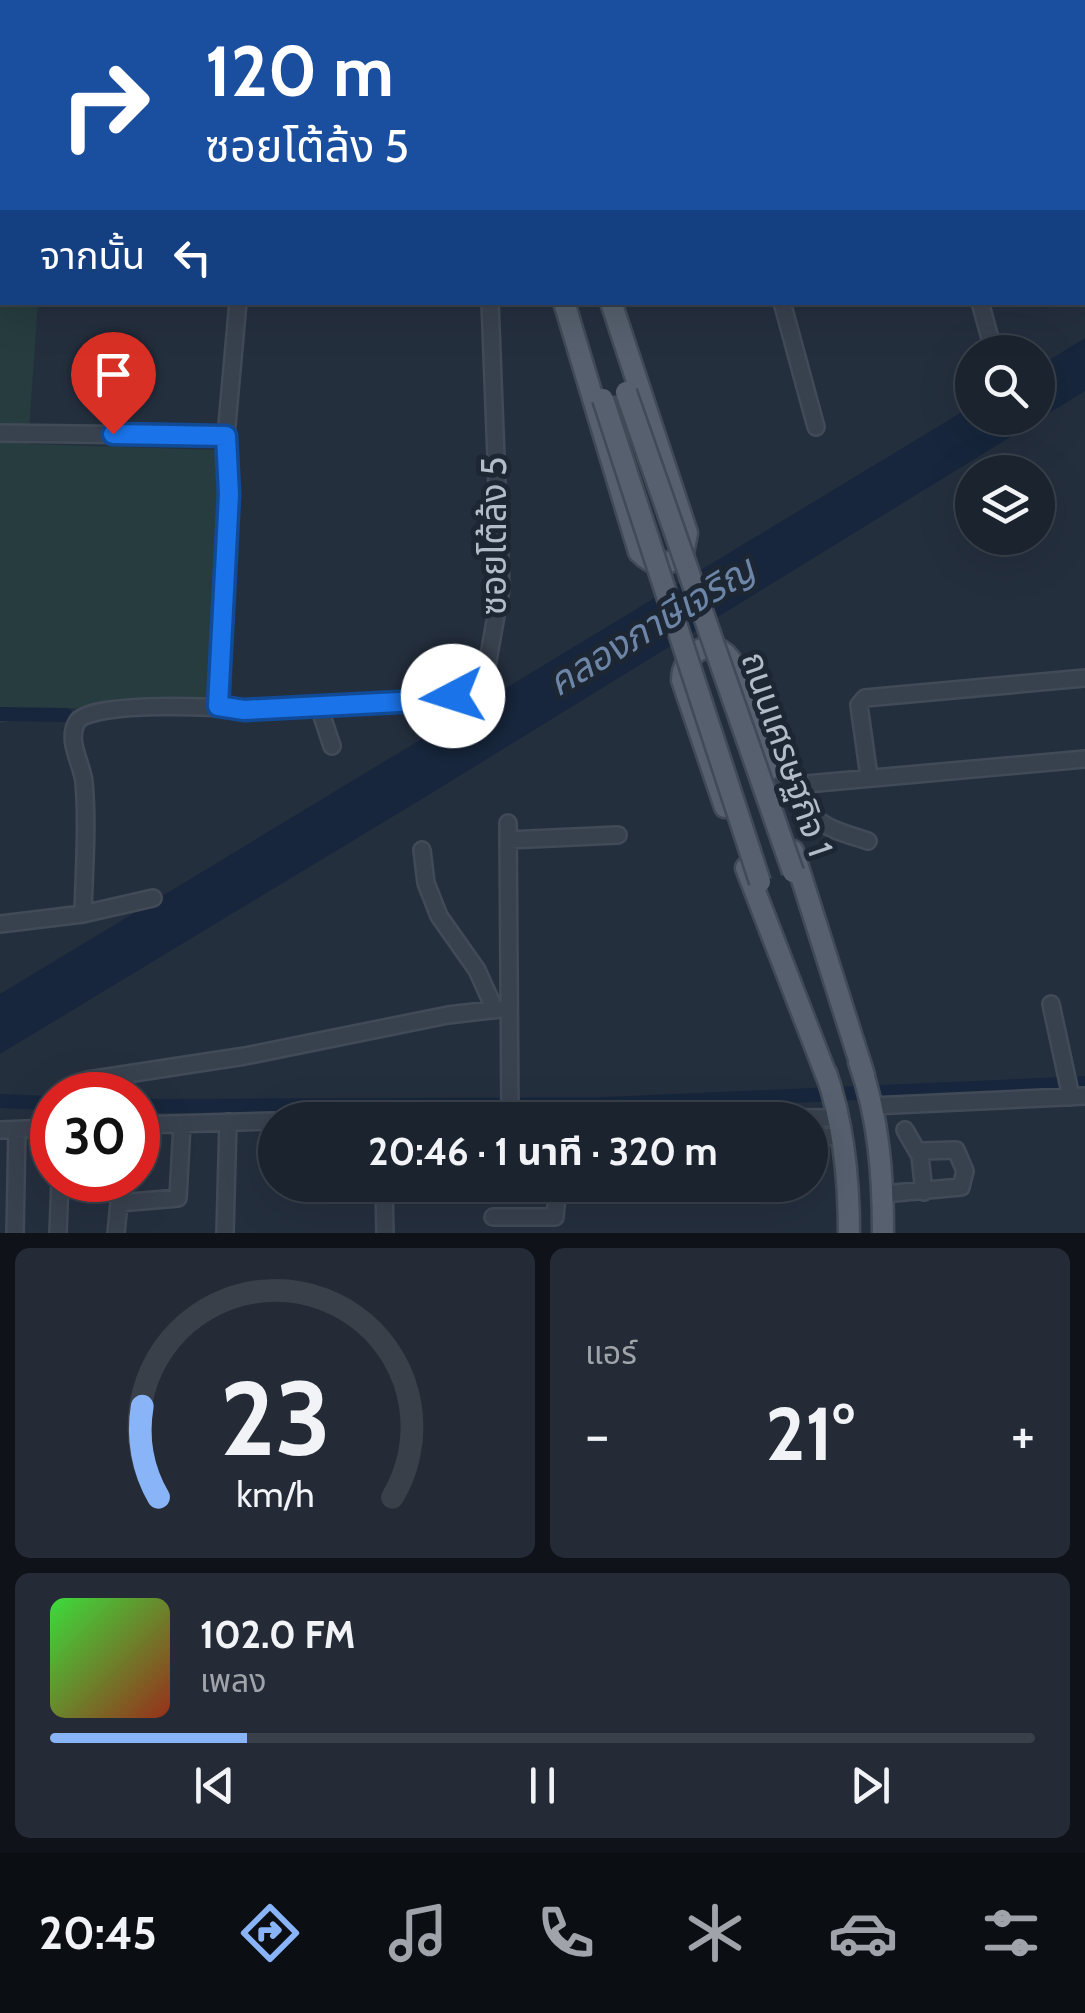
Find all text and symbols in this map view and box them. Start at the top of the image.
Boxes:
text: 120 m [205,28,394,114]
icon: right [40,40,170,170]
text: ซอยโต้ล้ง 5 [205,119,409,173]
icon: left [165,230,220,285]
text: จากนั้น [40,232,145,279]
pin [71,332,156,435]
map controls [955,335,1055,555]
button: search [955,335,1055,435]
icon: arrive [86,347,141,402]
button: layers [955,455,1055,555]
street label: ซอยโต้ล้ง 5 [472,457,515,615]
water label: คลองภาษีเจริญ [539,544,765,706]
position arrow [401,644,505,748]
street label: ถนนเศรษฐกิจ 1 [732,646,843,862]
speed limit sign: 30 [30,1072,160,1202]
text: 20:46 · 1 นาที · 320 m [368,1128,718,1175]
text: แอร์ [585,1333,637,1372]
text: 23 [219,1355,331,1481]
text: 21° [765,1388,855,1479]
text: − [585,1401,609,1468]
text: + [1011,1401,1035,1468]
text: km/h [236,1473,314,1516]
text: 102.0 FM [200,1611,355,1658]
text: เพลง [200,1661,267,1700]
icon: previous [187,1758,242,1813]
icon: pause [515,1758,570,1813]
icon: next [843,1758,898,1813]
icon: directions [235,1898,305,1968]
icon: music [383,1898,453,1968]
icon: phone [531,1898,601,1968]
icon: climate [680,1898,750,1968]
icon: car [828,1898,898,1968]
icon: filters [976,1898,1046,1968]
text: 20:45 [39,1906,157,1960]

